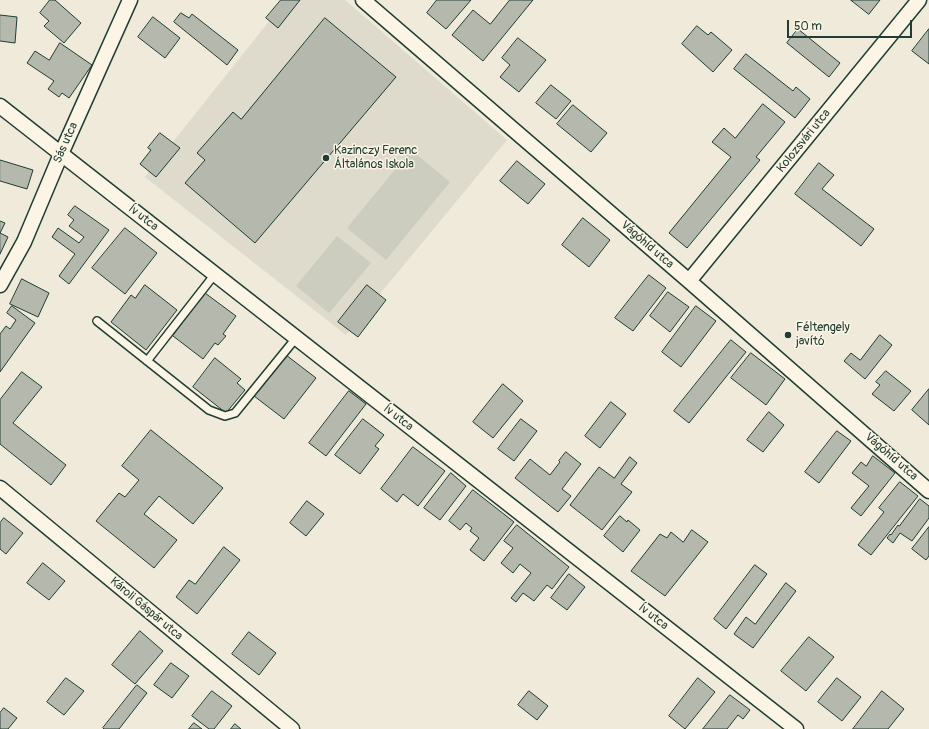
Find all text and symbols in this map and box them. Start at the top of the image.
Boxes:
scale bar [789,12,914,38]
text: 50 m [794,19,822,34]
street label: Kolozsvári utca [774,106,834,176]
street label: Sás utca [51,120,81,166]
place label: Kazinczy Ferenc Általános Iskola [334,144,417,172]
marker: Kazinczy Ferenc Általános Iskola [321,153,331,163]
street label: Ív utca [125,202,161,234]
street label: Vágóhíd utca [618,218,676,272]
place label: Féltengely javító [796,321,850,349]
marker: Féltengely javító [783,330,793,340]
street label: Ív utca [380,402,416,434]
street label: Vágóhíd utca [862,430,920,484]
street label: Károli Gáspár utca [107,574,185,644]
street label: Ív utca [635,601,671,633]

